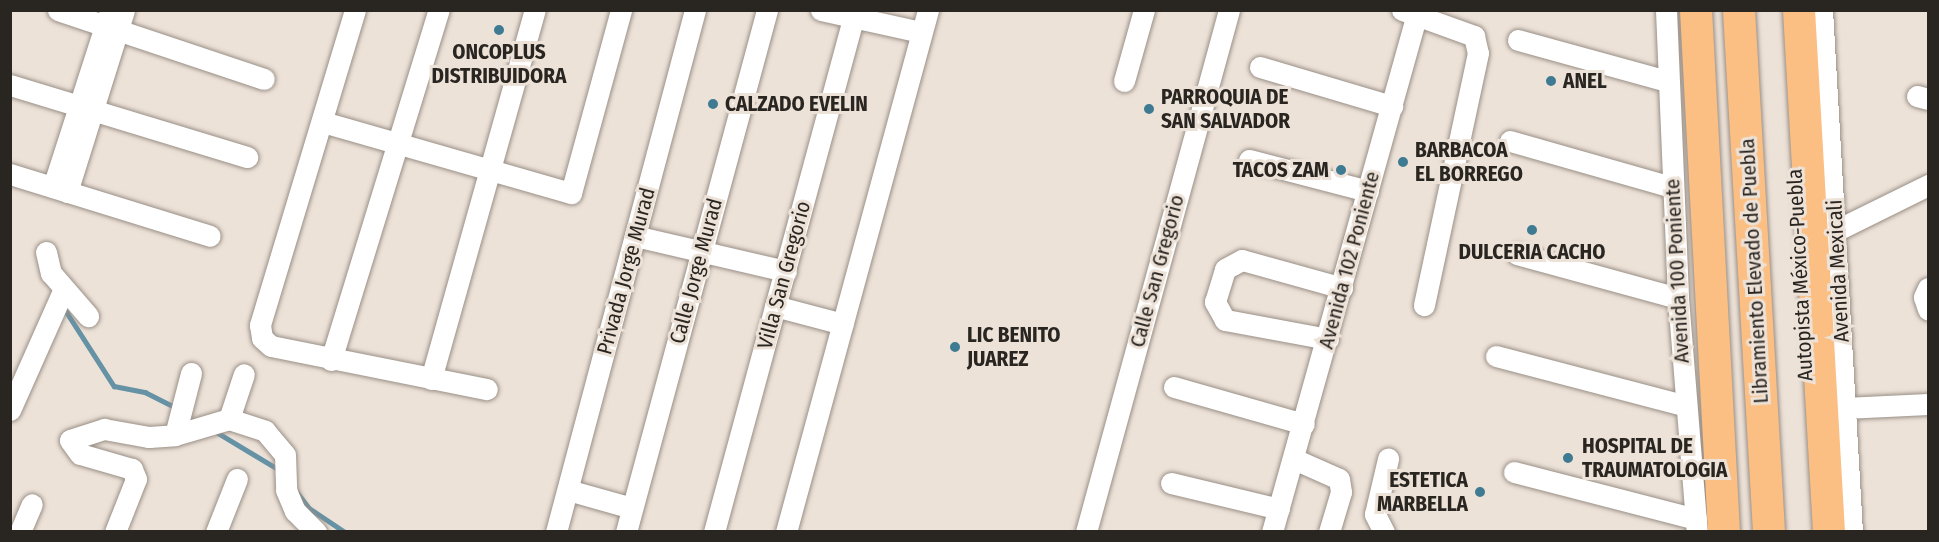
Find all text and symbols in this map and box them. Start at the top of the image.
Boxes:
marker: ONCOPLUS DISTRIBUIDORA [492,23,506,37]
place label: ONCOPLUS DISTRIBUIDORA [432,39,566,89]
place label: ANEL [1563,68,1607,94]
marker: ANEL [1544,74,1558,88]
place label: PARROQUIA DE SAN SALVADOR [1161,84,1290,134]
place label: CALZADO EVELIN [725,91,868,117]
marker: CALZADO EVELIN [706,97,720,111]
marker: PARROQUIA DE SAN SALVADOR [1142,102,1156,116]
place label: BARBACOA EL BORREGO [1415,137,1523,187]
street label: Libramiento Elevado de Puebla [1734,138,1774,404]
marker: BARBACOA EL BORREGO [1396,155,1410,169]
place label: TACOS ZAM [1233,157,1329,183]
marker: TACOS ZAM [1334,163,1348,177]
street label: Avenida 102 Poniente [1313,168,1385,352]
street label: Autopista México-Puebla [1782,168,1818,382]
street label: Avenida 100 Poniente [1660,178,1694,364]
street label: Privada Jorge Murad [592,185,660,357]
street label: Calle San Gregorio [1125,192,1189,350]
street label: Calle Jorge Murad [664,195,728,347]
street label: Villa San Gregorio [752,198,816,352]
street label: Avenida Mexicali [1822,199,1854,343]
marker: DULCERIA CACHO [1525,223,1539,237]
place label: DULCERIA CACHO [1459,239,1605,265]
place label: LIC BENITO JUAREZ [967,322,1060,372]
marker: LIC BENITO JUAREZ [948,340,962,354]
place label: HOSPITAL DE TRAUMATOLOGIA [1582,433,1727,483]
marker: HOSPITAL DE TRAUMATOLOGIA [1559,449,1577,467]
place label: ESTETICA MARBELLA [1377,467,1468,517]
marker: ESTETICA MARBELLA [1473,485,1487,499]

